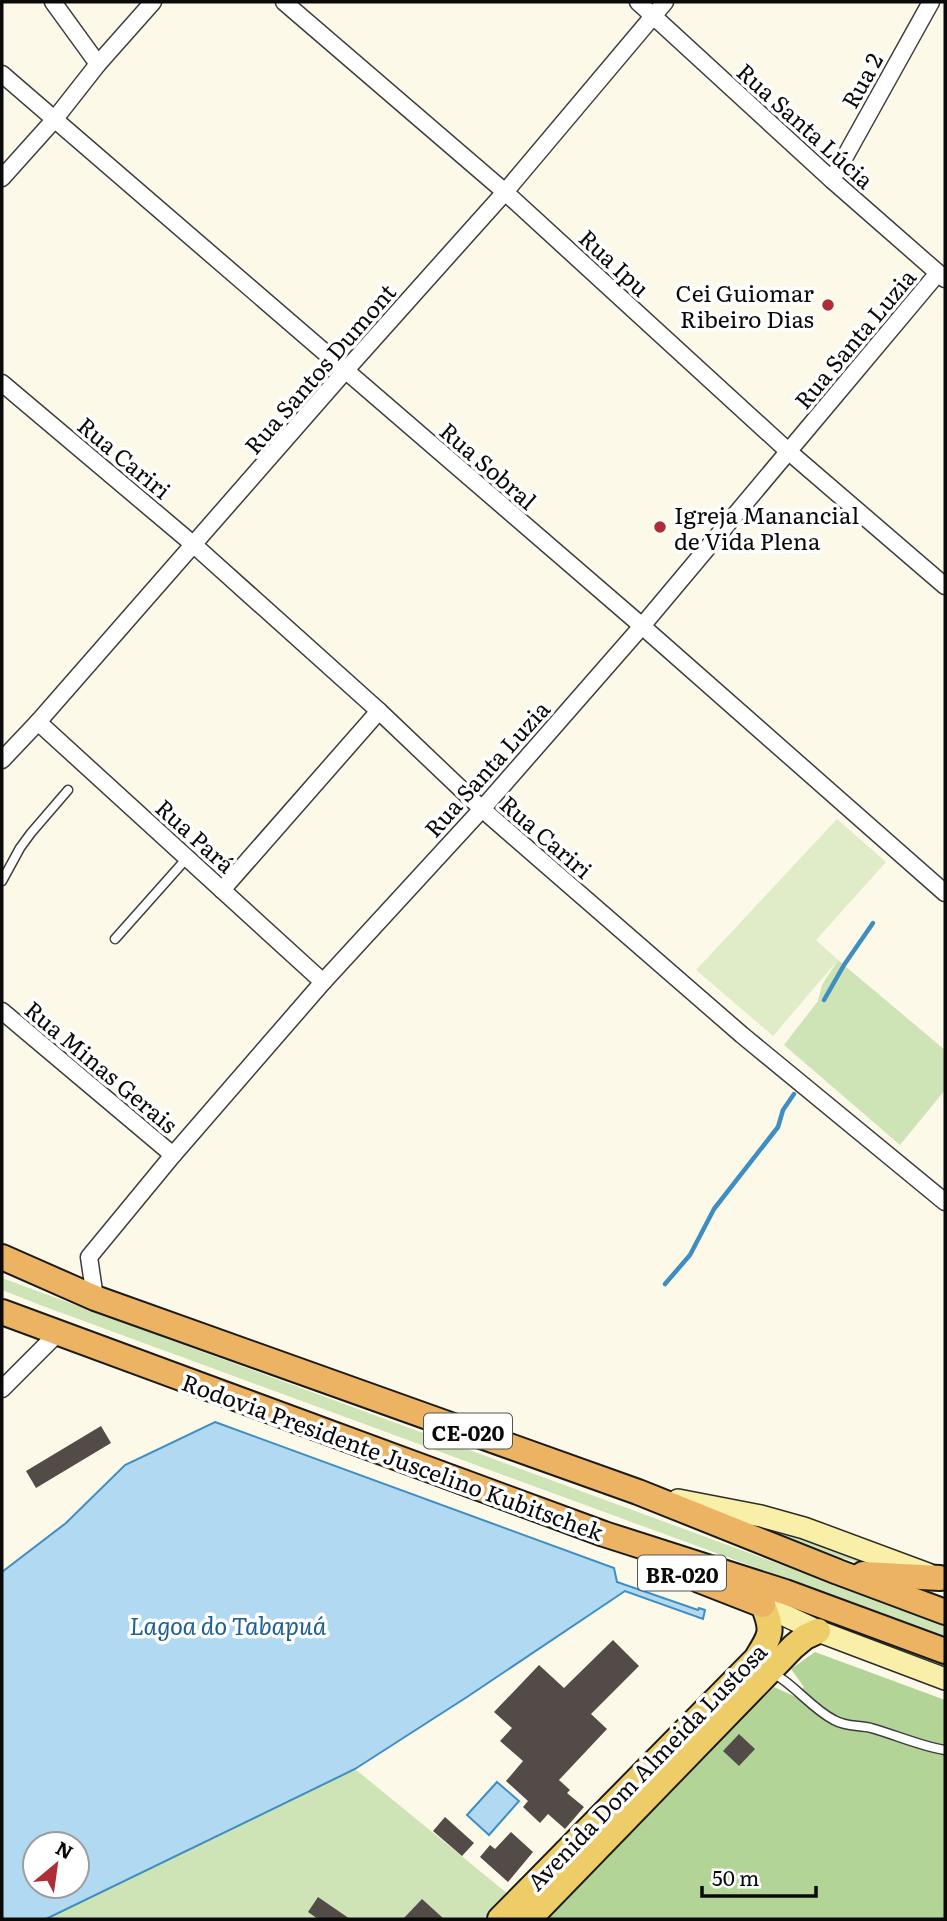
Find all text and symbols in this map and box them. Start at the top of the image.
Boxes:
street label: Rua 2 [832,46,890,114]
street label: Rua Santa Lúcia [730,54,882,196]
street label: Rua Ipu [572,220,658,304]
street label: Rua Santa Luzia [785,260,923,415]
street label: Rua Santos Dumont [235,275,403,461]
place label: Cei Guiomar Ribeiro Dias [676,275,814,335]
marker: Cei Guiomar Ribeiro Dias [820,297,836,313]
street label: Rua Cariri [71,408,179,506]
street label: Rua Sobral [433,413,545,517]
place label: Igreja Manancial de Vida Plena [674,497,859,557]
marker: Igreja Manancial de Vida Plena [652,519,668,535]
street label: Rua Santa Luzia [415,692,557,844]
street label: Rua Cariri [493,786,601,886]
street label: Rua Pará [149,790,244,880]
street label: Rua Minas Gerais [18,992,186,1140]
street label: Rodovia Presidente Juscelino Kubitschek [178,1364,609,1549]
road number: CE-020 [424,1414,512,1448]
road number: BR-020 [638,1556,726,1590]
water label: Lagoa do Tabapuá [129,1607,327,1642]
street label: Avenida Dom Almeida Lustosa [518,1634,774,1897]
north arrow [21,1830,91,1900]
text: N [51,1833,79,1865]
scale bar [702,1854,816,1898]
text: 50 m [712,1861,759,1892]

